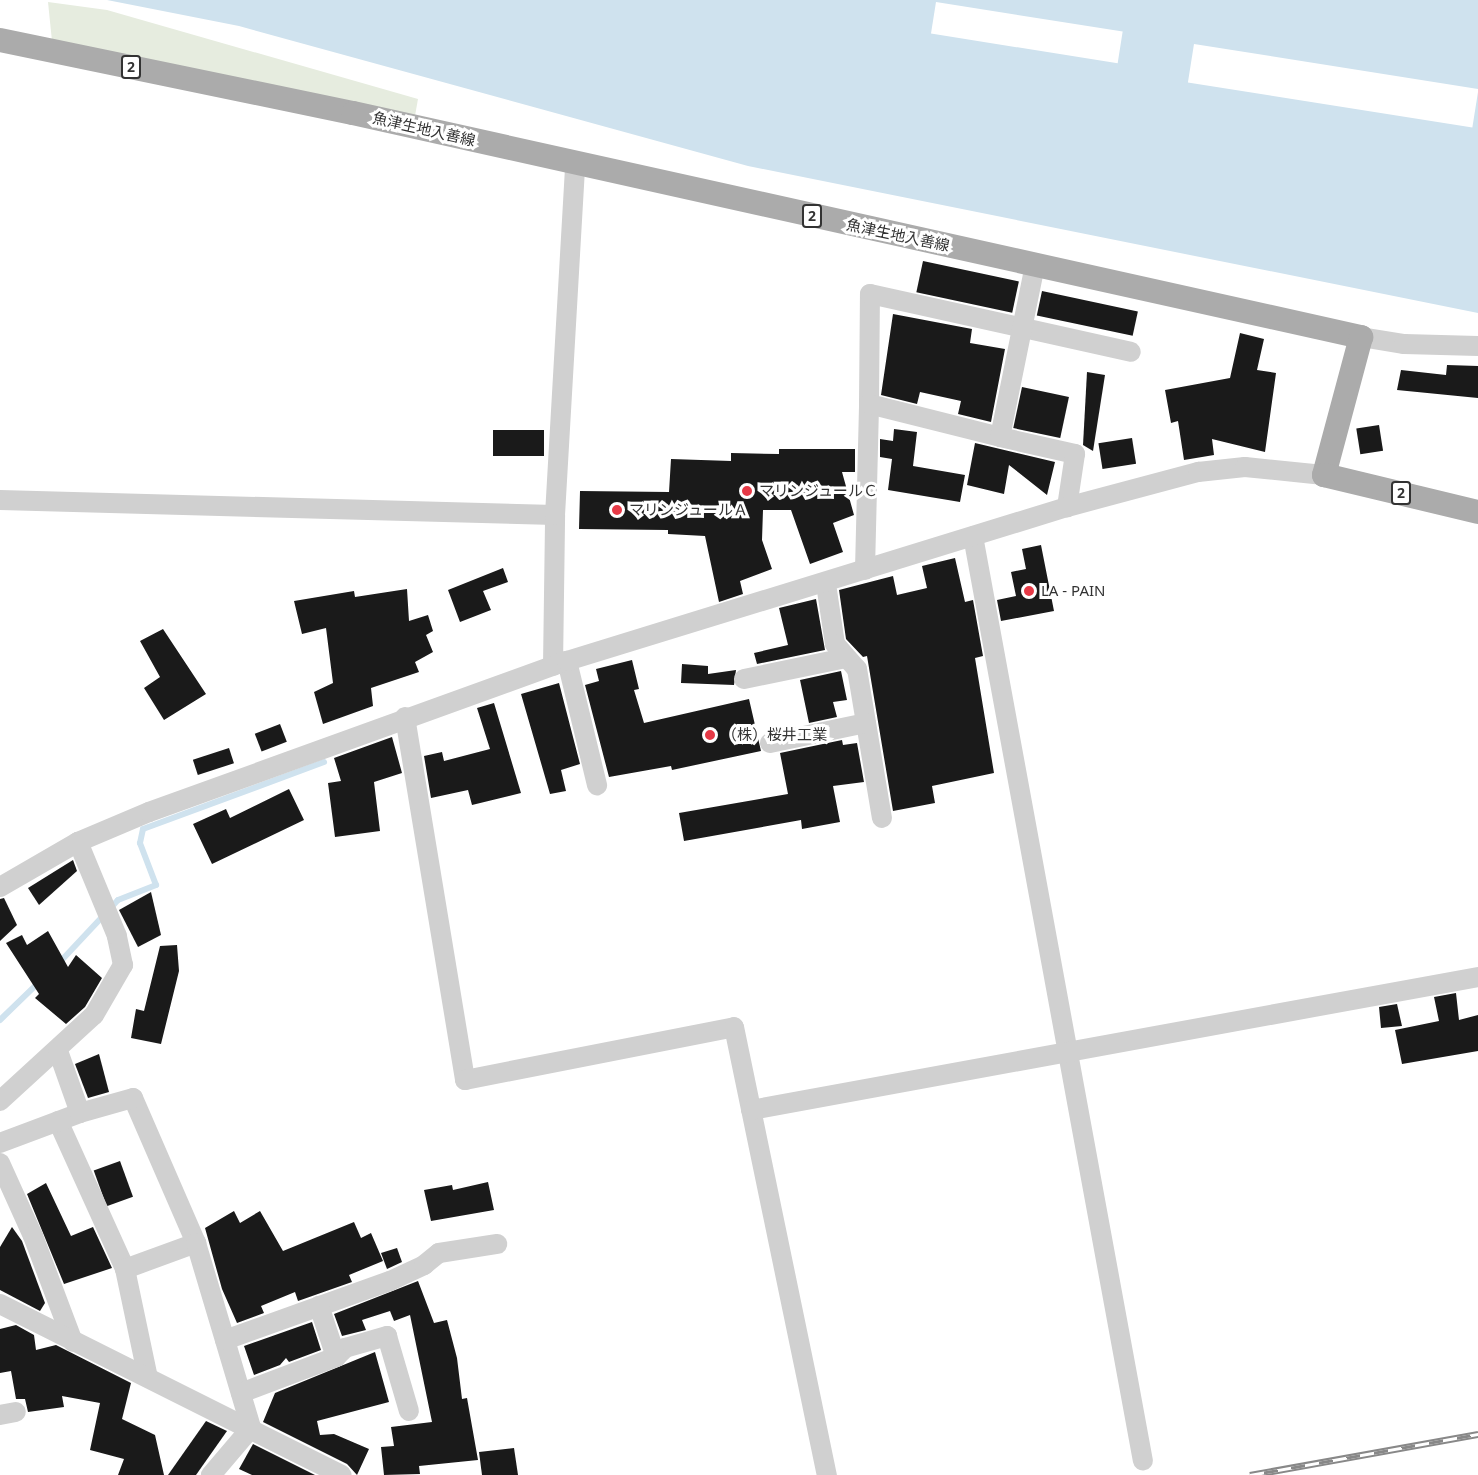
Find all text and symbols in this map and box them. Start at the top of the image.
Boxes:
road number: 2 [120,56,142,78]
street label: 魚津生地入善線 [371,108,477,150]
road number: 2 [802,205,822,227]
street label: 魚津生地入善線 [845,215,951,255]
place label: マリンジュールＣ [759,482,879,500]
road number: 2 [1390,482,1412,504]
marker: マリンジュールＣ [740,484,754,498]
place label: マリンジュールＡ [629,501,749,519]
marker: マリンジュールＡ [610,503,624,517]
place label: LA - PAIN [1041,582,1105,600]
marker: LA - PAIN [1022,584,1036,598]
place label: （株）桜井工業 [722,726,827,744]
marker: （株）桜井工業 [703,728,717,742]

